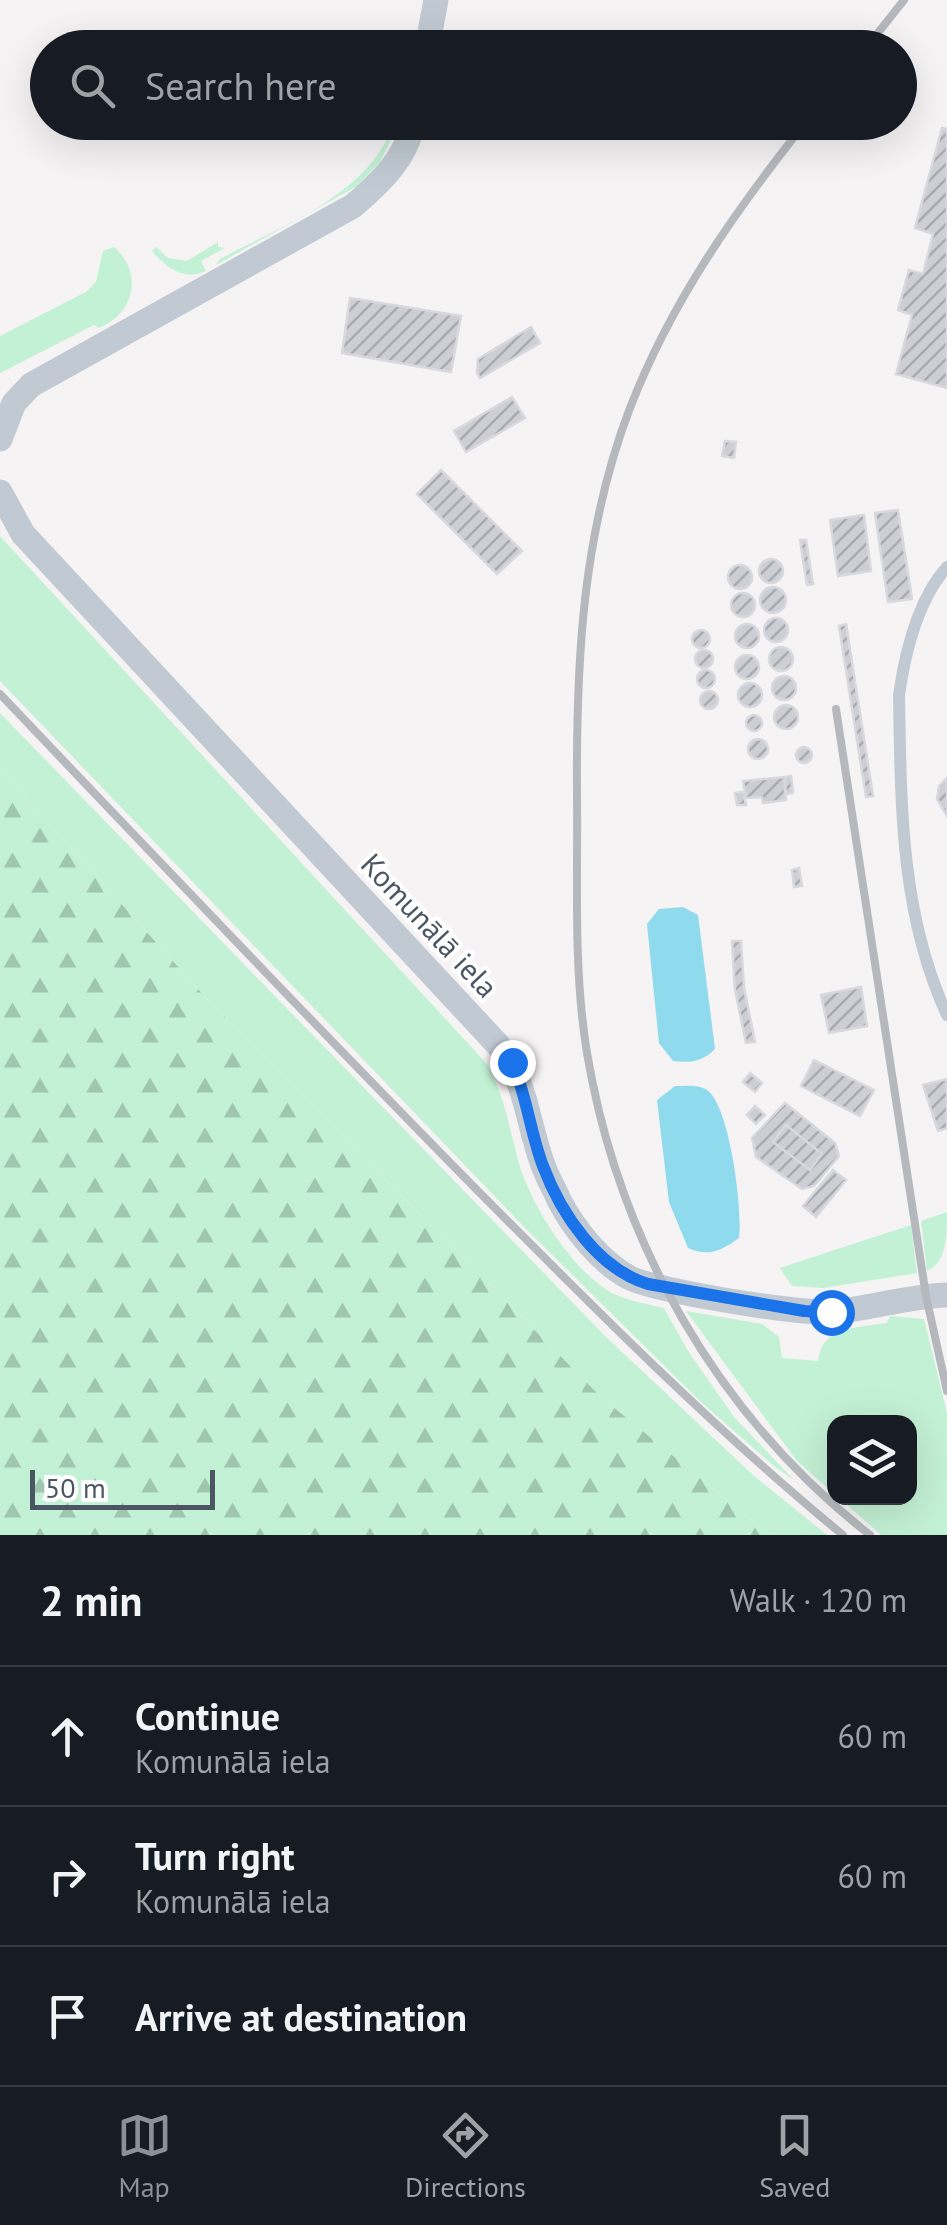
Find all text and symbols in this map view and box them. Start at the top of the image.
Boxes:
search box [30,30,917,140]
icon: search [65,58,120,113]
text: Search here [145,61,337,110]
street label: Komunālā iela [353,845,507,1005]
route end [490,1040,536,1086]
route start [809,1290,855,1336]
map controls [827,1415,917,1505]
button: layers [827,1415,917,1505]
scale bar [30,1465,215,1510]
text: 50 m [45,1469,106,1506]
text: 2 min [40,1573,142,1628]
text: Walk · 120 m [730,1579,907,1621]
text: Continue [135,1691,280,1740]
icon: ahead [40,1709,95,1764]
text: 60 m [838,1715,907,1757]
text: Komunālā iela [135,1740,331,1782]
text: Turn right [135,1831,295,1880]
icon: right [40,1849,95,1904]
text: 60 m [838,1855,907,1897]
text: Komunālā iela [135,1880,331,1922]
icon: arrive [40,1989,95,2044]
text: Arrive at destination [135,1992,467,2041]
tab: Map [117,2108,172,2205]
tab: Directions [405,2108,526,2205]
tab: Saved [759,2108,830,2205]

